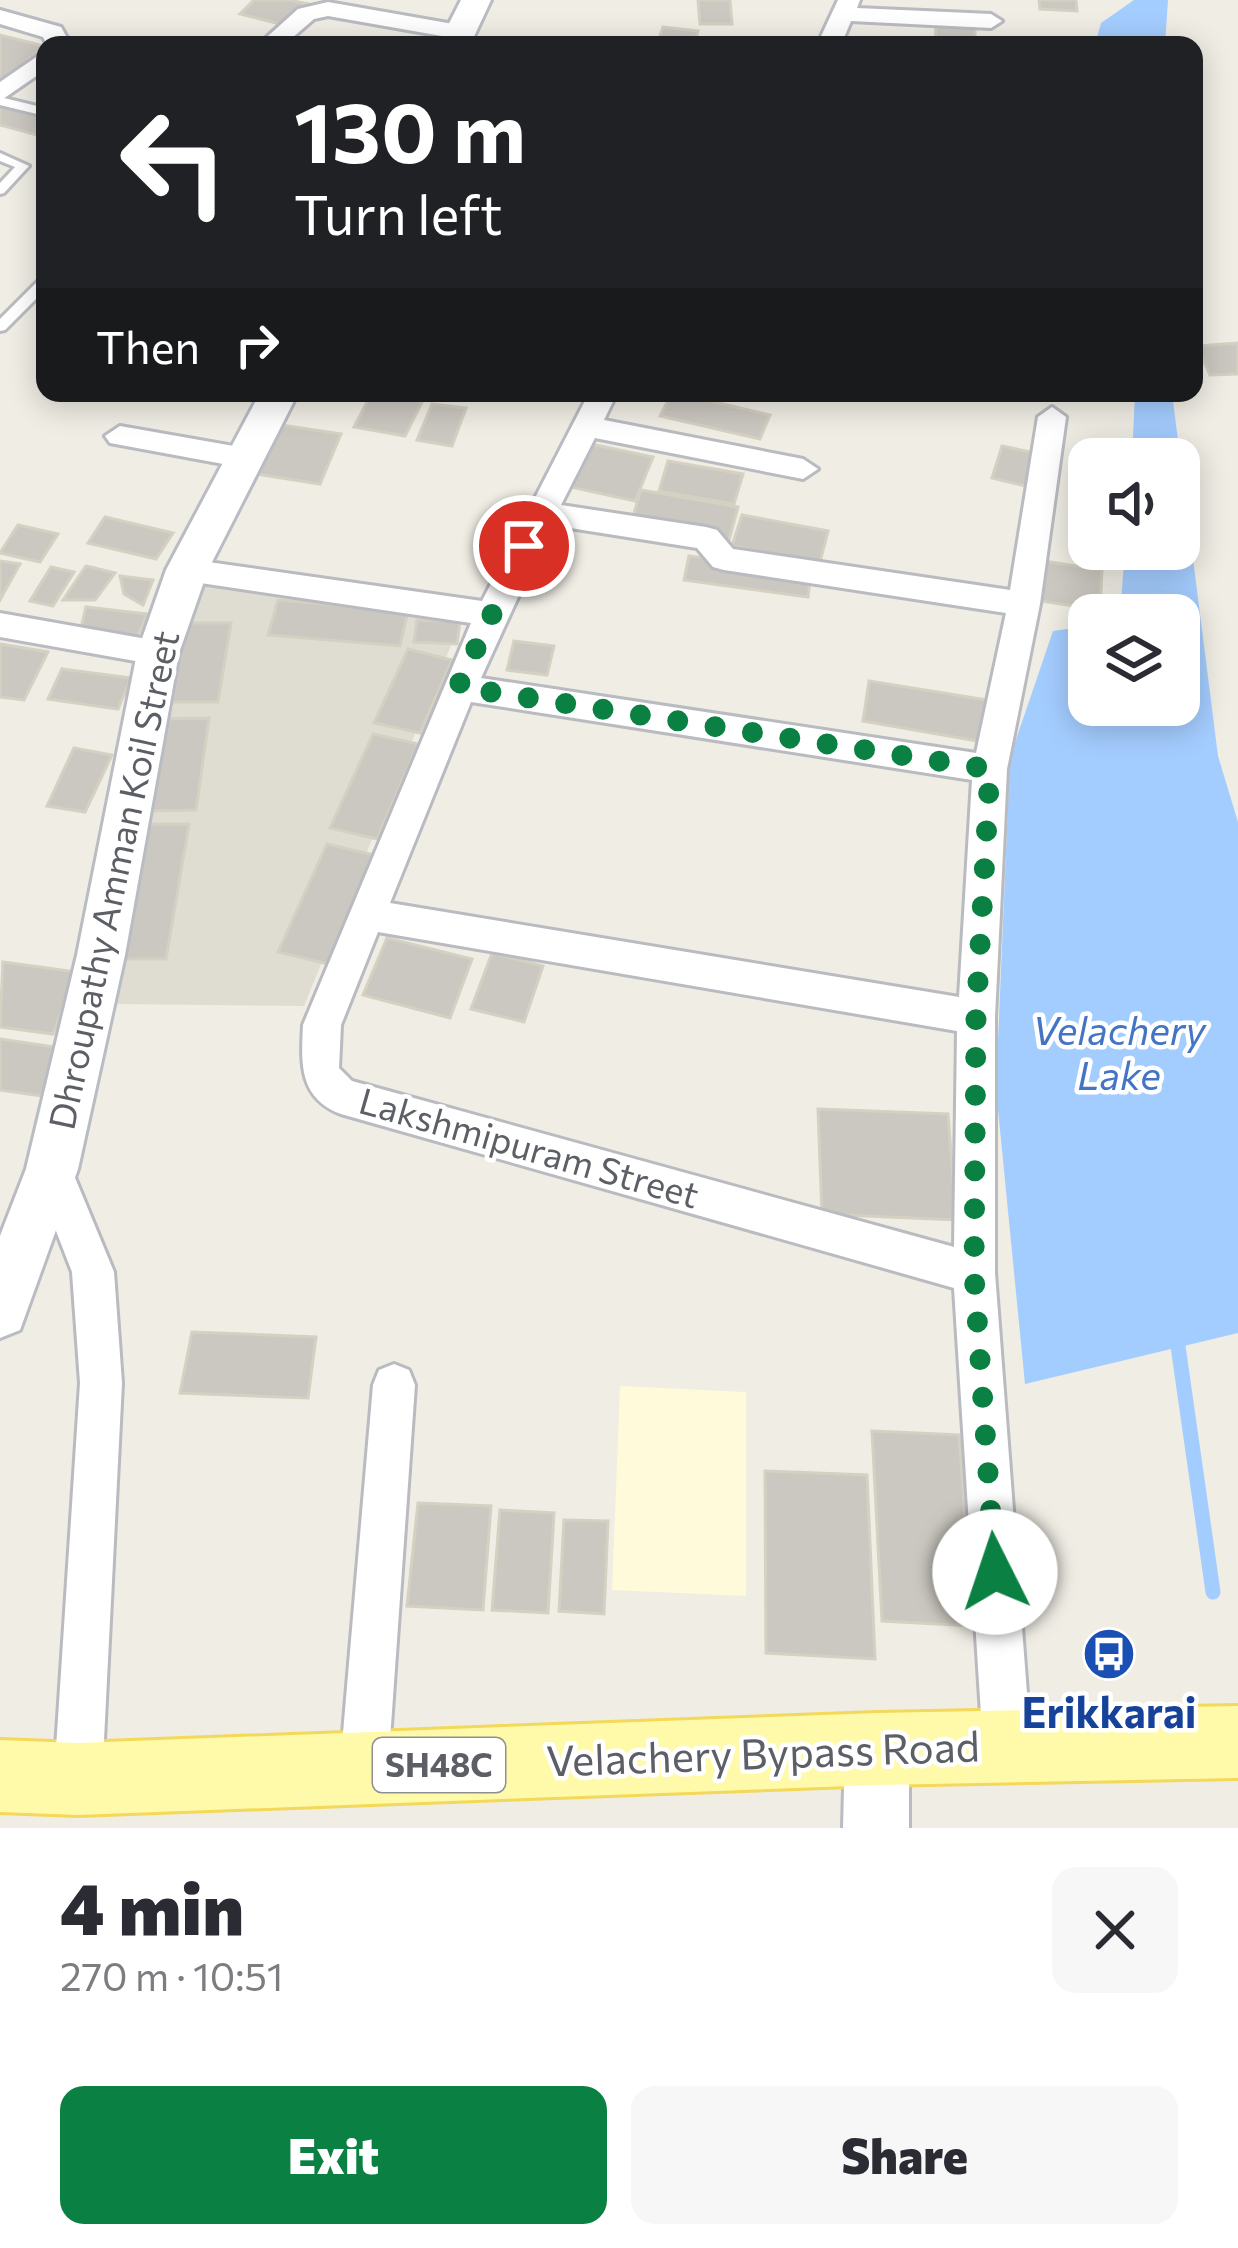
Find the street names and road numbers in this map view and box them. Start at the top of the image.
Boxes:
street label: Dhroupathy Amman Koil Street [38,626,186,1133]
street label: Lakshmipuram Street [355,1077,704,1216]
street label: Velachery Bypass Road [545,1718,981,1786]
road number: SH48C [373,1738,505,1792]

